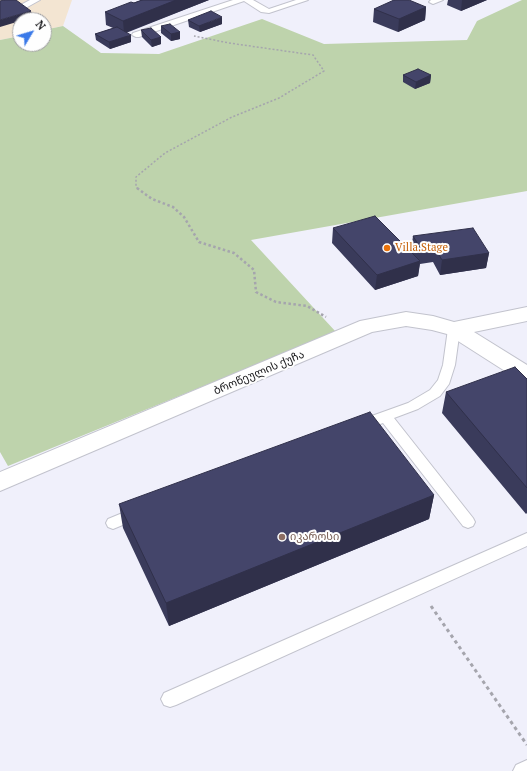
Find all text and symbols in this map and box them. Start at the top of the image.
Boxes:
north arrow [12,12,52,52]
text: N [33,18,49,33]
place label: Villa.Stage [395,241,448,255]
marker: Villa.Stage [382,243,392,253]
street label: ბროწეულის ქუჩა [212,348,306,398]
place label: იკაროსი [290,530,339,544]
marker: იკაროსი [277,532,287,542]

